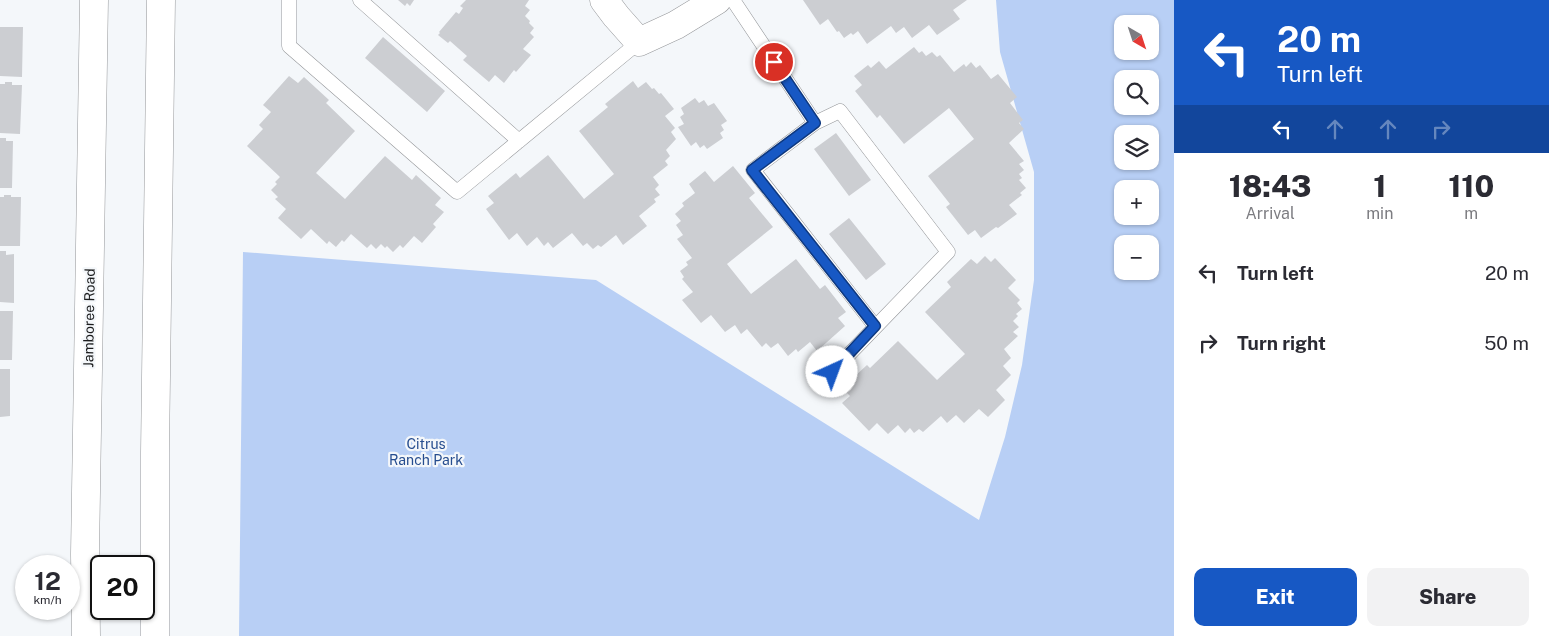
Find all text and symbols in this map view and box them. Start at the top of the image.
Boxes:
north arrow [1114,15,1159,60]
map controls [1114,15,1159,280]
text: 20 m [1277,19,1361,60]
icon: left [1194,20,1259,85]
pin [753,41,795,83]
icon: arrive [760,48,788,76]
text: Turn left [1277,61,1363,87]
button: search [1114,70,1159,115]
icon: left [1268,115,1296,143]
icon: ahead [1321,115,1349,143]
icon: ahead [1374,115,1402,143]
icon: right [1427,115,1455,143]
button: layers [1114,125,1159,170]
text: 18:43 [1229,168,1311,204]
text: 1 [1373,168,1386,204]
text: 110 [1448,168,1494,204]
button: + [1114,180,1159,225]
text: Arrival [1245,204,1295,223]
text: min [1366,204,1393,223]
text: m [1464,204,1478,223]
button: − [1114,235,1159,280]
icon: left [1194,259,1222,287]
text: Turn left [1237,262,1314,284]
text: 20 m [1485,262,1529,284]
street label: Jamboree Road [80,268,98,368]
icon: right [1194,329,1222,357]
text: Turn right [1237,332,1326,354]
text: 50 m [1484,332,1529,354]
position arrow [805,345,857,397]
park label: Citrus Ranch Park [389,436,463,468]
speed limit sign: 20 [90,555,155,620]
text: 12 [34,566,61,596]
button: Exit [1194,568,1357,626]
button: Share [1367,568,1529,626]
text: km/h [33,593,62,607]

